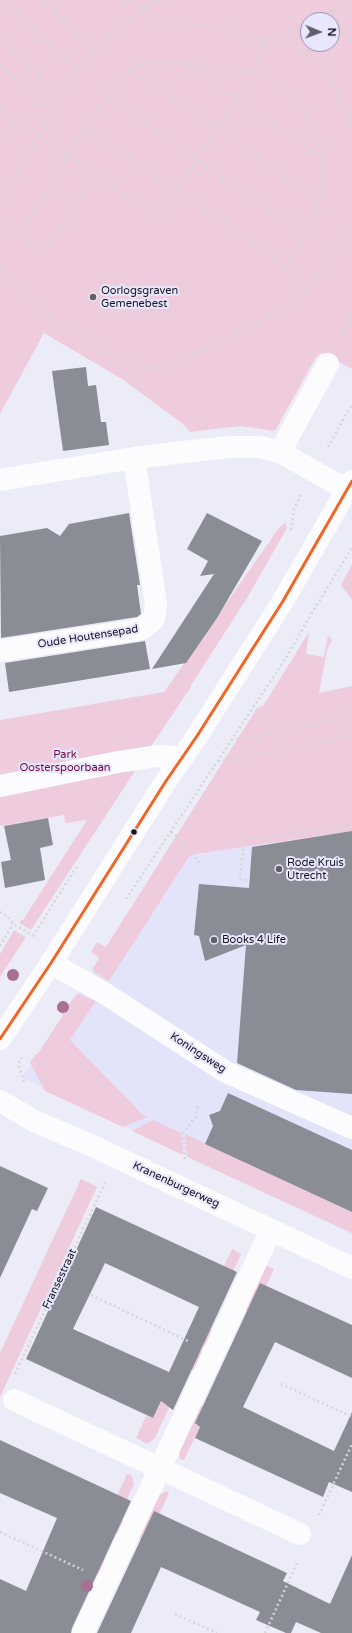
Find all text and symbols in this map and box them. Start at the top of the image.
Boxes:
north arrow [300,12,340,52]
text: N [325,28,338,37]
place label: Oorlogsgraven Gemenebest [101,284,178,310]
marker: Oorlogsgraven Gemenebest [88,292,98,302]
street label: Oude Houtensepad [37,623,139,651]
park label: Park Oosterspoorbaan [19,748,111,774]
unlabelled marker [129,827,139,837]
place label: Rode Kruis Utrecht [287,856,344,882]
marker: Rode Kruis Utrecht [274,864,284,874]
place label: Books 4 Life [222,933,286,947]
marker: Books 4 Life [209,935,219,945]
street label: Koningsweg [167,1030,229,1076]
street label: Kranenburgerweg [130,1159,222,1211]
street label: Fransestraat [40,1247,80,1311]

